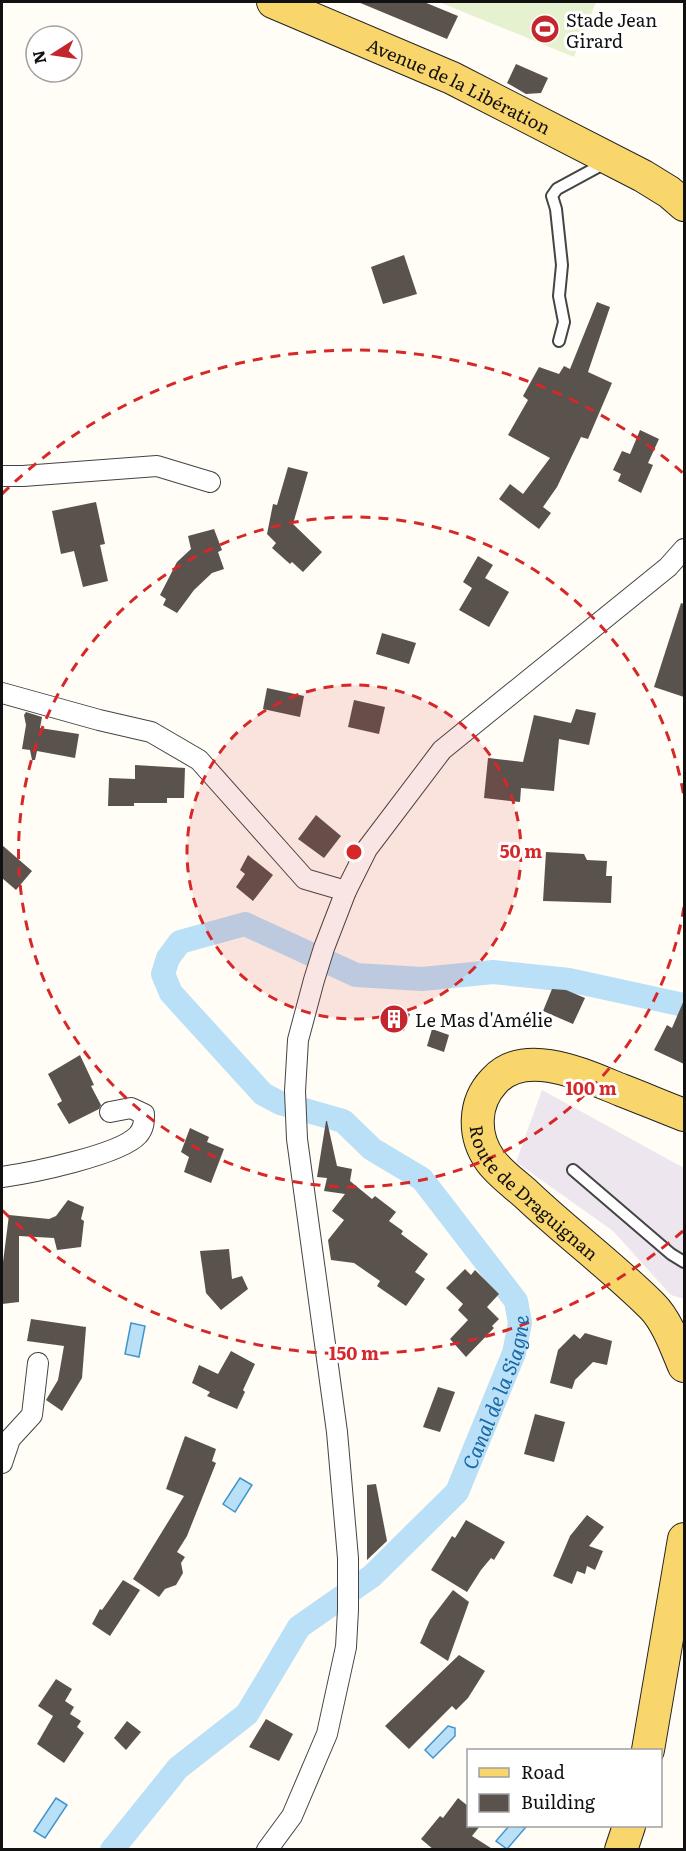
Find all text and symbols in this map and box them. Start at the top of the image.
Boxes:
place label: Stade Jean Girard [566,6,657,54]
sports icon: Stade Jean Girard [529,13,561,45]
north arrow [24,24,84,84]
street label: Avenue de la Libération [363,30,556,140]
text: N [25,48,51,66]
text: 50 m [500,837,542,864]
centre of rings [344,842,364,862]
building icon: Le Mas d'Amélie [378,1003,410,1035]
place label: Le Mas d'Amélie [415,1006,553,1033]
text: 100 m [565,1074,617,1101]
street label: Route de Draguignan [464,1123,605,1266]
water label: Canal de la Siagne [453,1313,535,1473]
text: 150 m [329,1339,379,1366]
legend [467,1749,662,1827]
text: Road [521,1758,565,1785]
text: Building [521,1788,596,1815]

